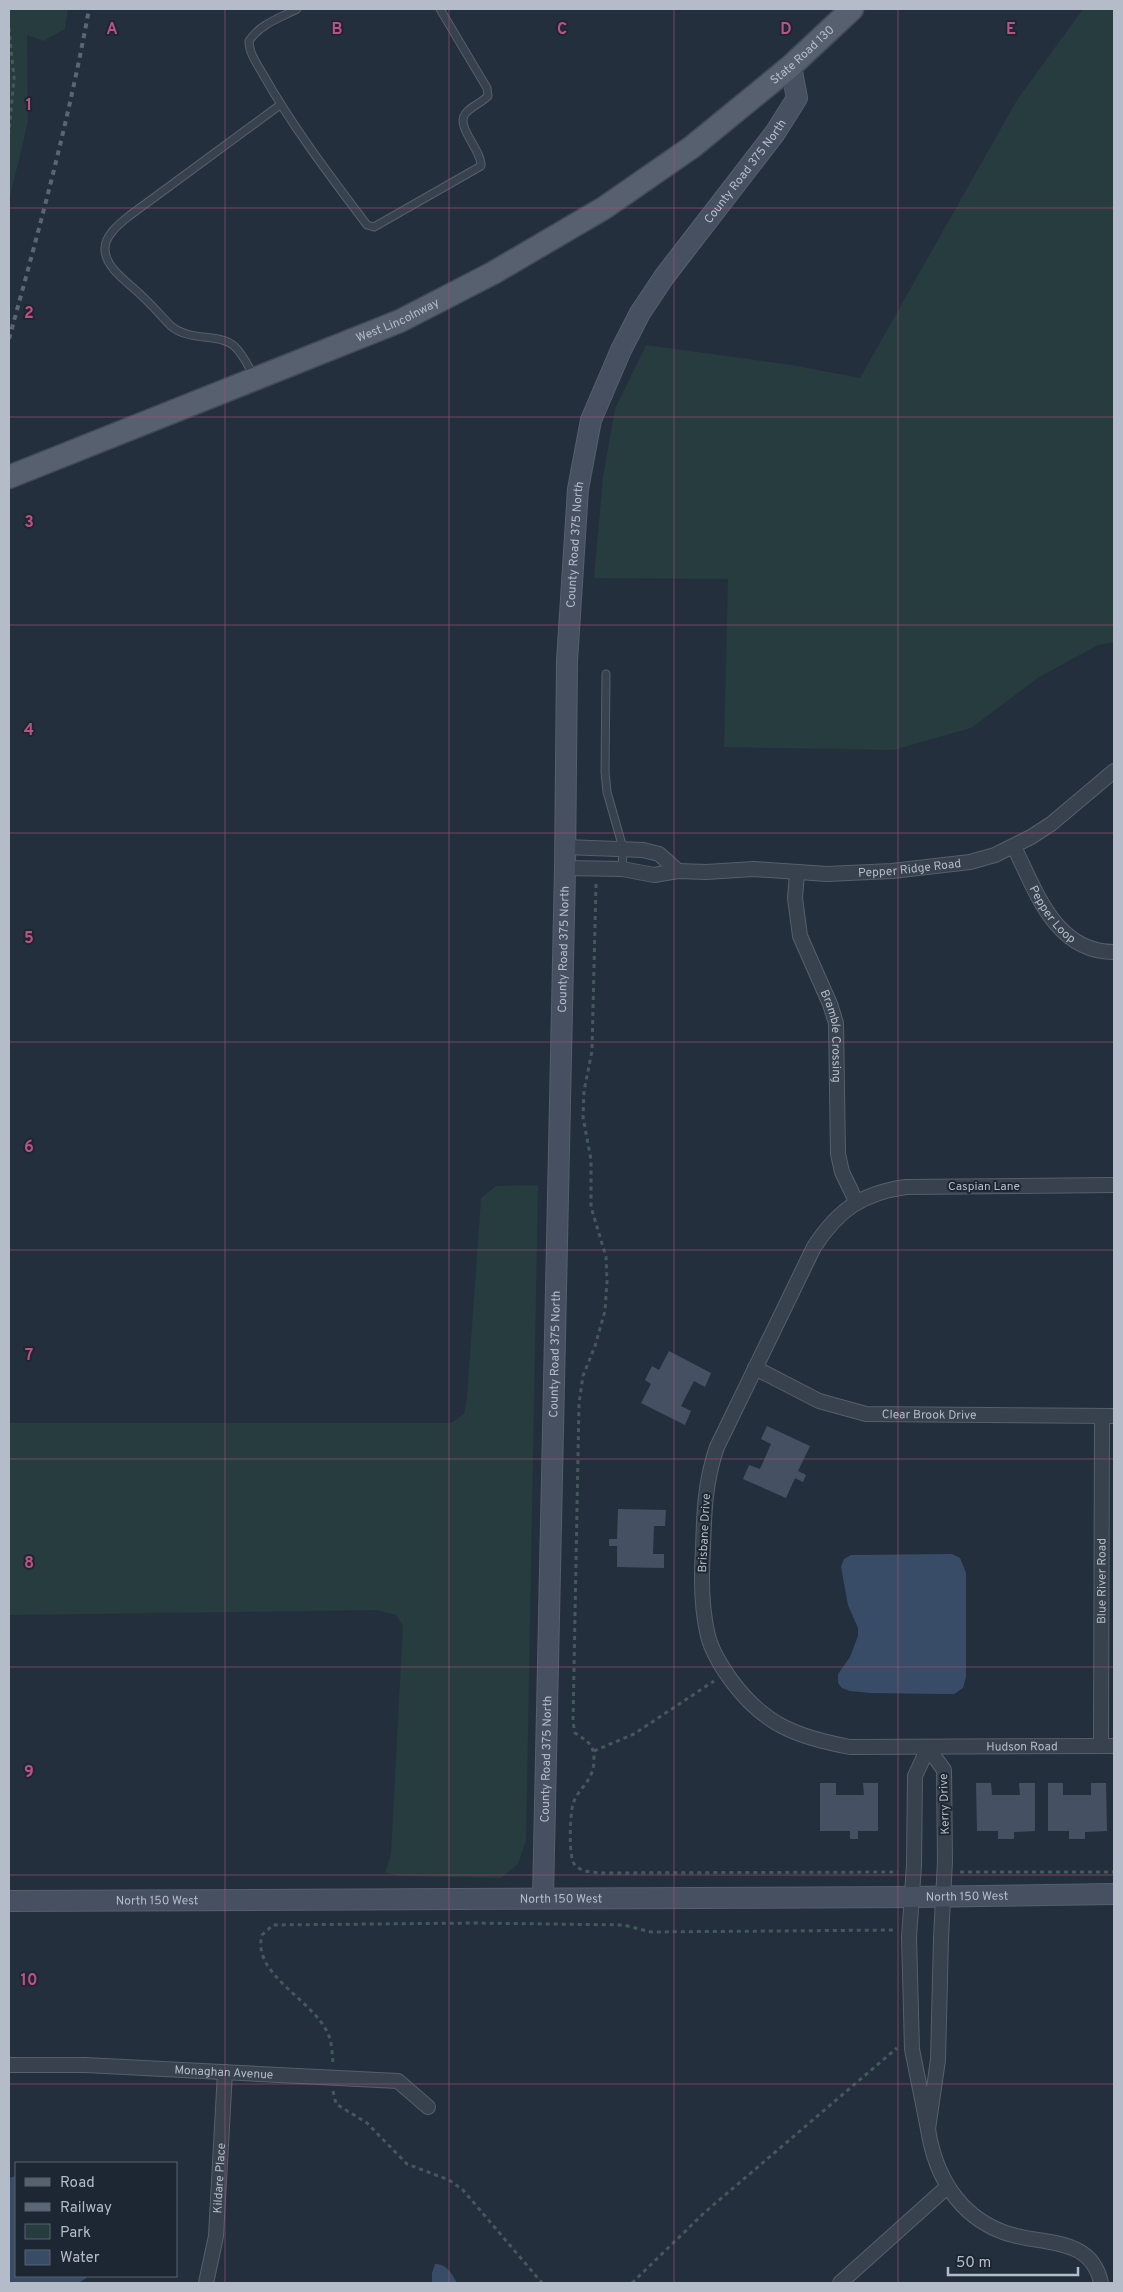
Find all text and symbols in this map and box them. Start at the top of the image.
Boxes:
text: A [106,20,118,40]
text: B [331,20,343,40]
text: C [557,20,567,40]
text: D [780,20,792,40]
text: E [1006,20,1016,40]
street label: State Road 130 [767,22,838,89]
text: 1 [26,96,32,116]
street label: County Road 375 North [701,117,790,227]
street label: West Lincolnway [354,295,442,347]
text: 2 [24,304,34,324]
street label: County Road 375 North [563,480,588,608]
text: 3 [24,513,34,533]
text: 4 [24,721,34,741]
street label: Pepper Ridge Road [858,856,962,882]
street label: Pepper Loop [1025,883,1079,948]
street label: County Road 375 North [555,886,574,1013]
text: 5 [24,929,34,949]
street label: Bramble Crossing [816,987,844,1083]
text: 6 [24,1138,34,1158]
street label: Caspian Lane [948,1179,1020,1195]
street label: County Road 375 North [546,1291,565,1418]
text: 7 [25,1346,33,1366]
street label: Clear Brook Drive [882,1407,977,1424]
street label: Brisbane Drive [695,1493,715,1573]
street label: Blue River Road [1094,1538,1111,1624]
text: 8 [24,1554,34,1574]
street label: County Road 375 North [538,1695,556,1823]
street label: Hudson Road [986,1739,1058,1755]
text: 9 [24,1763,34,1783]
street label: Kerry Drive [936,1773,954,1835]
street label: North 150 West [926,1889,1008,1906]
street label: North 150 West [520,1891,602,1908]
street label: North 150 West [116,1893,198,1910]
text: 10 [21,1971,37,1991]
street label: Monaghan Avenue [174,2063,274,2084]
street label: Kildare Place [210,2142,230,2214]
legend [15,2162,178,2277]
text: Road [60,2174,95,2193]
text: Railway [60,2199,112,2218]
text: Park [60,2224,91,2243]
scale bar [948,2244,1078,2276]
text: Water [60,2249,100,2268]
text: 50 m [956,2254,991,2273]

